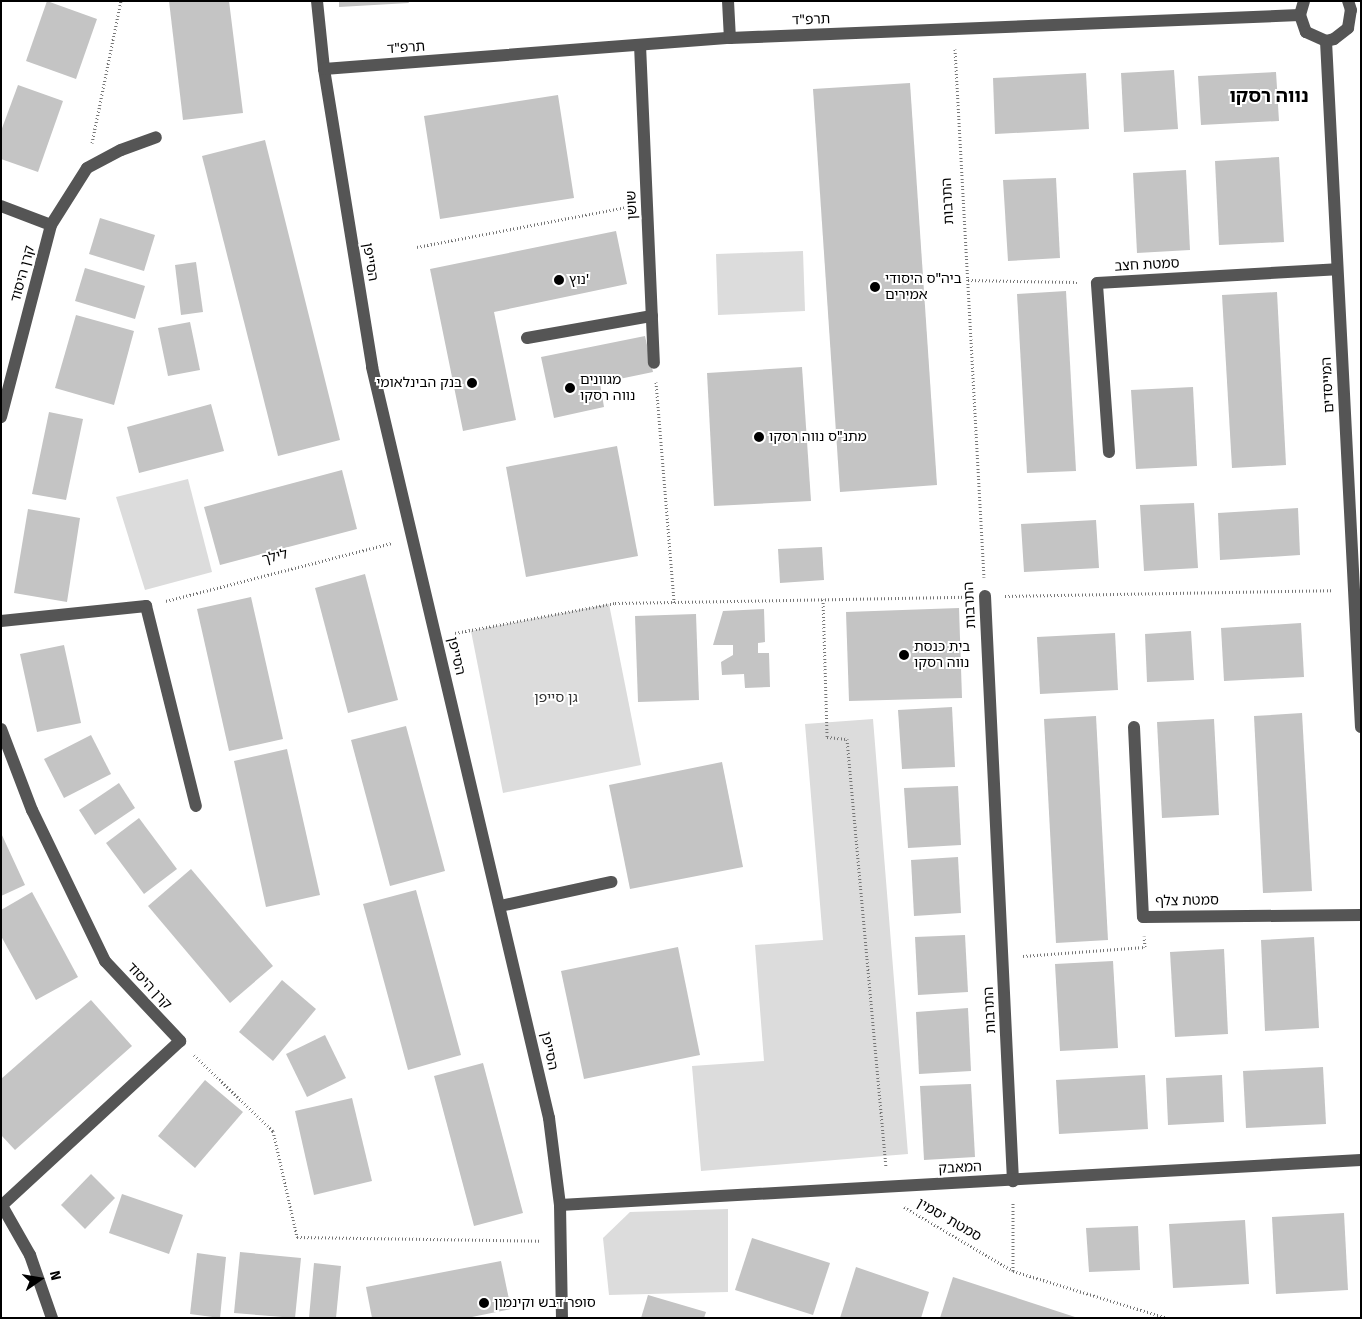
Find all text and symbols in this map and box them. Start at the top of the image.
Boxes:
street label: תרפ"ד [792,11,830,29]
street label: תרפ"ד [386,38,426,58]
district label: נווה רסקו [1229,85,1309,107]
street label: התרבות [938,177,958,225]
street label: שושן [623,190,641,220]
street label: הסייפן [359,242,381,282]
street label: קרן היסוד [7,244,39,304]
street label: סמטת חצב [1114,255,1180,275]
place label: ביה"ס היסודי אמירים [885,271,962,304]
place label: נוץ' [569,272,589,288]
marker: נוץ' [553,274,565,286]
marker: ביה"ס היסודי אמירים [869,281,881,293]
street label: המייסדים [1318,357,1338,413]
place label: מגוונים נווה רסקו [580,372,635,404]
place label: בנק הבינלאומי [376,375,462,391]
marker: בנק הבינלאומי [466,377,478,389]
marker: מגוונים נווה רסקו [564,382,576,394]
place label: מתנ"ס נווה רסקו [769,429,867,445]
marker: מתנ"ס נווה רסקו [753,431,765,443]
street label: לילך [260,546,290,568]
street label: התרבות [960,581,980,629]
street label: הסייפן [443,635,469,677]
place label: בית כנסת נווה רסקו [914,639,970,672]
marker: בית כנסת נווה רסקו [898,649,910,661]
park label: גן סייפן [534,690,578,706]
street label: סמטת צלף [1155,892,1219,910]
street label: קרן היסוד [123,959,175,1013]
street label: התרבות [980,986,1000,1034]
street label: הסייפן [537,1030,561,1072]
street label: המאבק [938,1158,982,1178]
street label: סמטת יסמין [914,1195,984,1245]
north arrow [15,1254,65,1304]
text: N [46,1269,64,1282]
place label: סופר דבש וקינמון [494,1295,596,1311]
marker: סופר דבש וקינמון [478,1297,490,1309]

